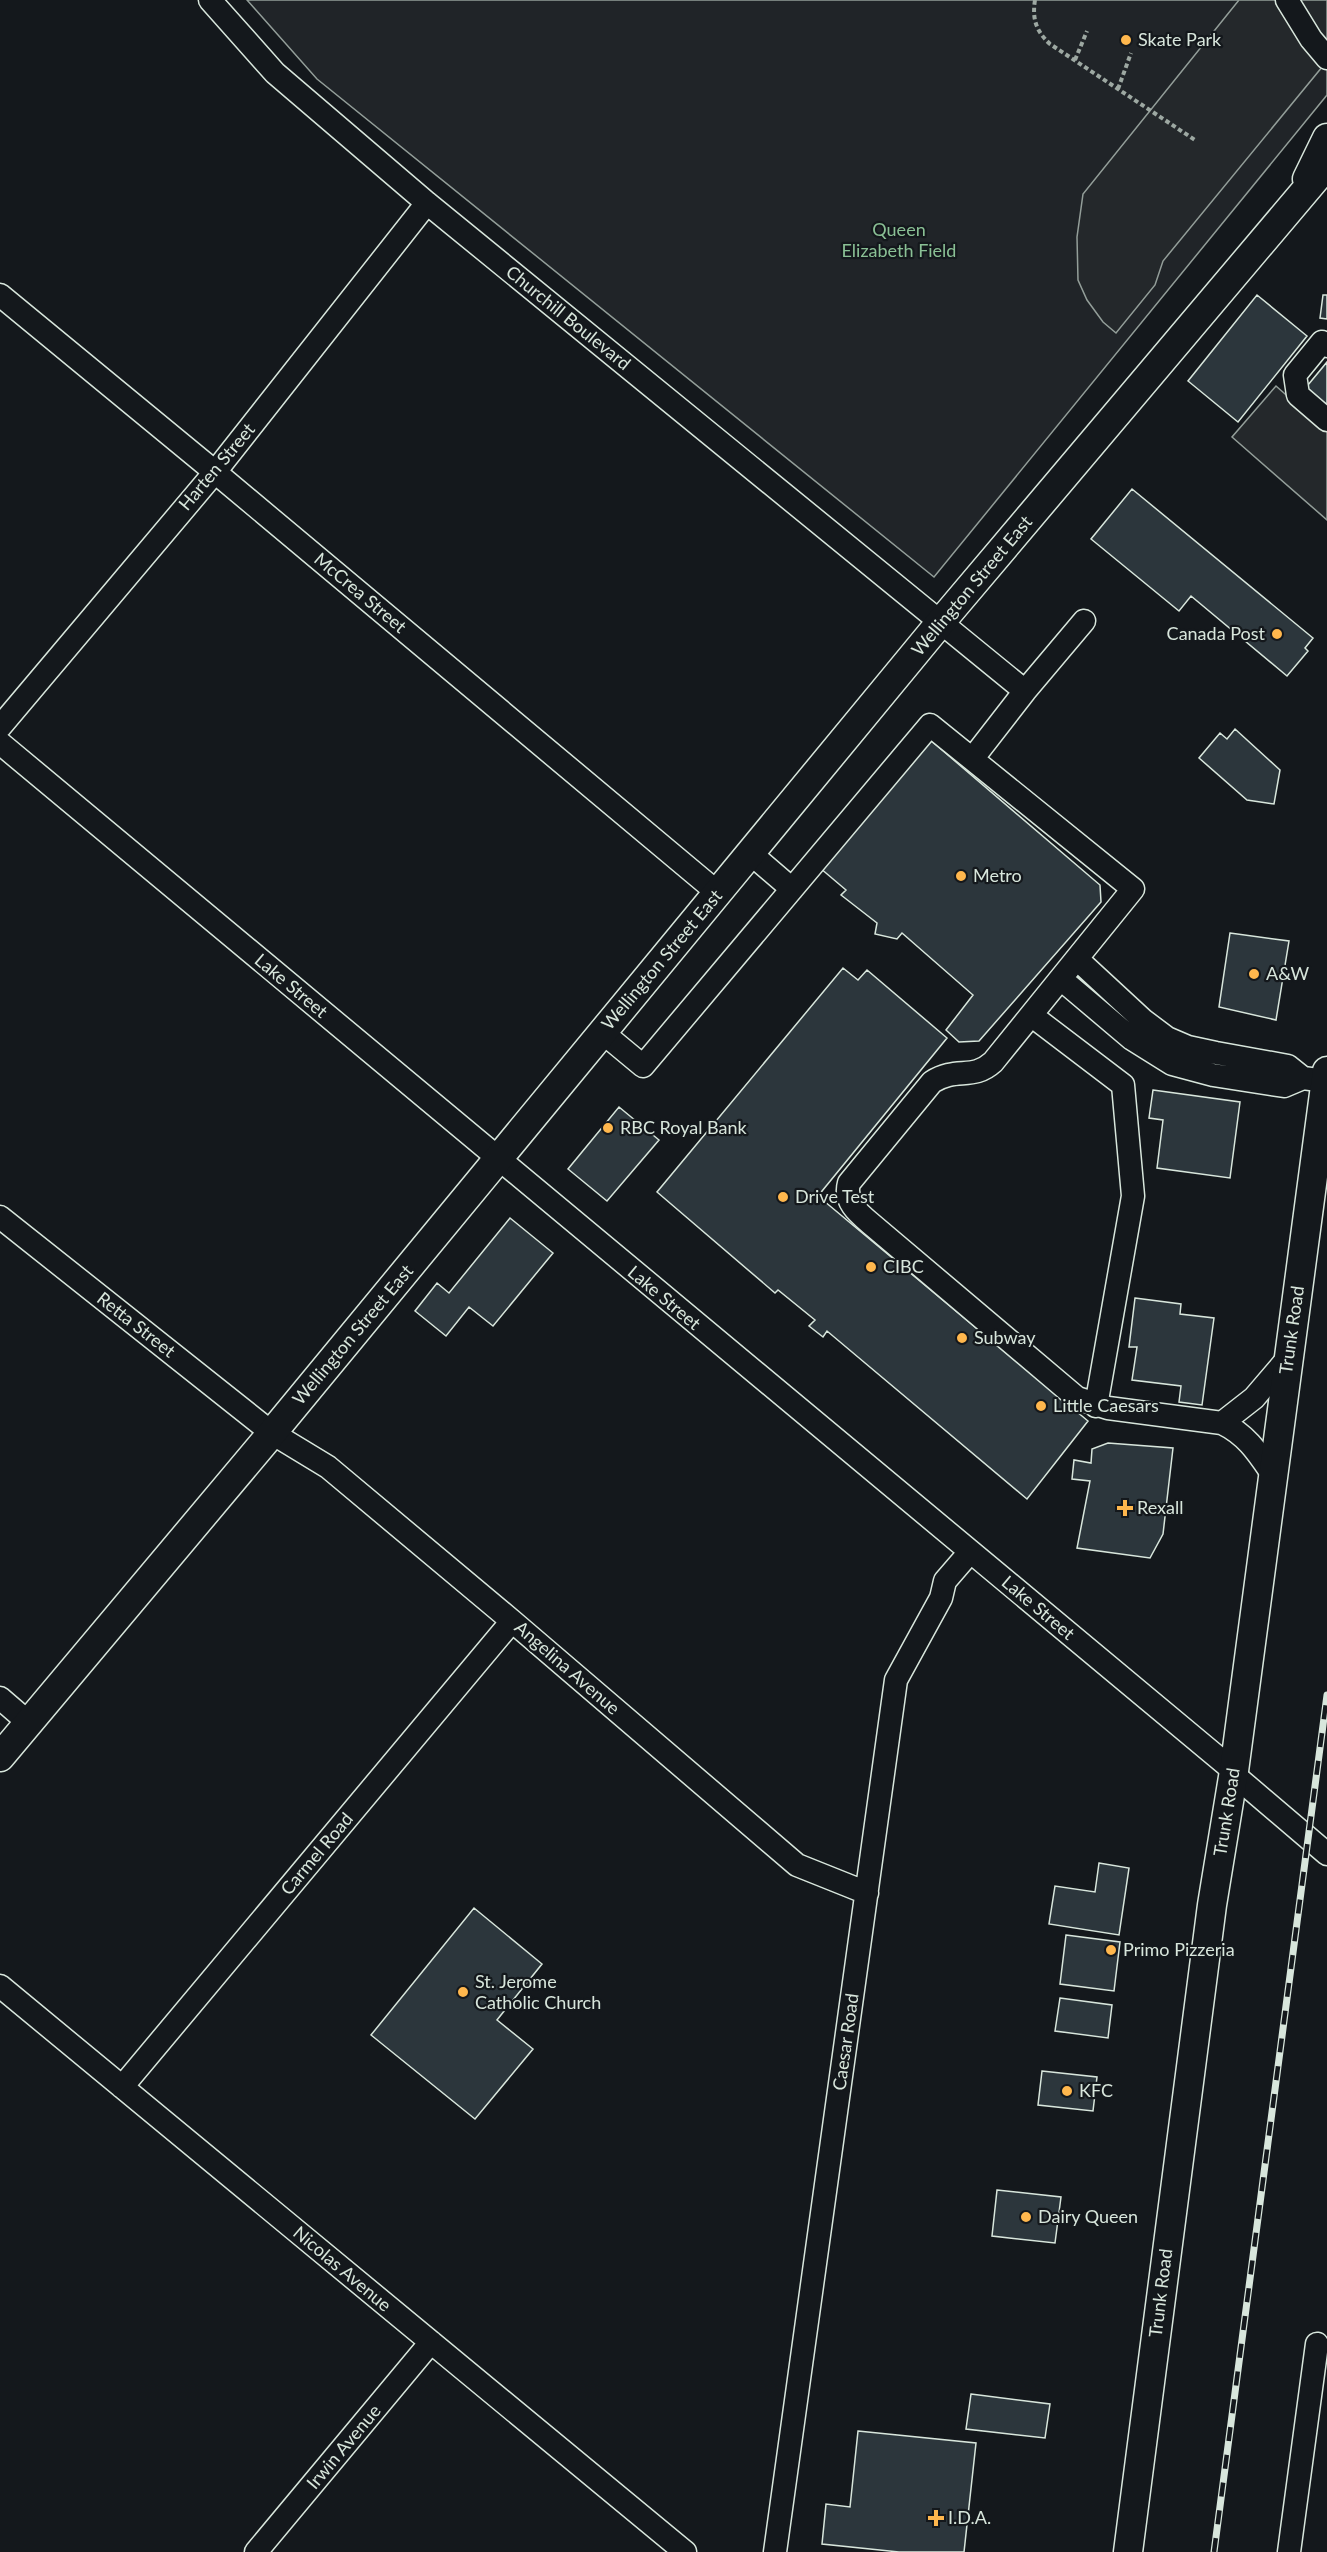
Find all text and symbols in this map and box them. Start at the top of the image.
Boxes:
place label: Skate Park [1138,28,1222,50]
marker: Skate Park [1119,33,1133,47]
park label: Queen Elizabeth Field [842,218,956,261]
street label: Churchill Boulevard [502,260,635,374]
street label: Harten Street [173,418,259,514]
street label: Wellington Street East [906,510,1037,660]
street label: McCrea Street [310,547,412,637]
place label: Canada Post [1167,622,1266,644]
marker: Canada Post [1270,627,1284,641]
place label: Metro [973,864,1022,886]
marker: Metro [954,869,968,883]
street label: Wellington Street East [596,884,727,1034]
street label: Lake Street [251,948,333,1022]
place label: A&W [1266,962,1309,984]
marker: A&W [1247,967,1261,981]
place label: RBC Royal Bank [620,1116,748,1138]
marker: RBC Royal Bank [601,1121,615,1135]
place label: Drive Test [795,1185,875,1207]
marker: Drive Test [776,1190,790,1204]
place label: CIBC [883,1255,924,1277]
street label: Wellington Street East [287,1259,418,1409]
street label: Lake Street [624,1260,706,1334]
marker: CIBC [864,1260,878,1274]
street label: Trunk Road [1274,1284,1308,1375]
street label: Retta Street [93,1287,181,1362]
place label: Subway [974,1326,1036,1348]
marker: Subway [955,1331,969,1345]
place label: Little Caesars [1053,1394,1159,1416]
marker: Little Caesars [1034,1399,1048,1413]
place label: Rexall [1137,1496,1184,1518]
marker: Rexall [1118,1501,1132,1515]
street label: Lake Street [998,1570,1080,1644]
street label: Angelina Avenue [511,1616,625,1719]
street label: Trunk Road [1208,1766,1244,1858]
street label: Carmel Road [275,1808,357,1899]
place label: Primo Pizzeria [1123,1938,1235,1960]
marker: Primo Pizzeria [1104,1943,1118,1957]
place label: St. Jerome Catholic Church [475,1970,601,2013]
marker: St. Jerome Catholic Church [456,1985,470,1999]
street label: Caesar Road [827,1992,863,2092]
place label: KFC [1079,2079,1113,2101]
marker: KFC [1060,2084,1074,2098]
place label: Dairy Queen [1038,2205,1138,2227]
marker: Dairy Queen [1019,2210,1033,2224]
street label: Nicolas Avenue [289,2221,396,2316]
street label: Trunk Road [1144,2247,1176,2338]
street label: Irwin Avenue [302,2400,385,2493]
place label: I.D.A. [948,2506,991,2528]
marker: I.D.A. [929,2511,943,2525]

